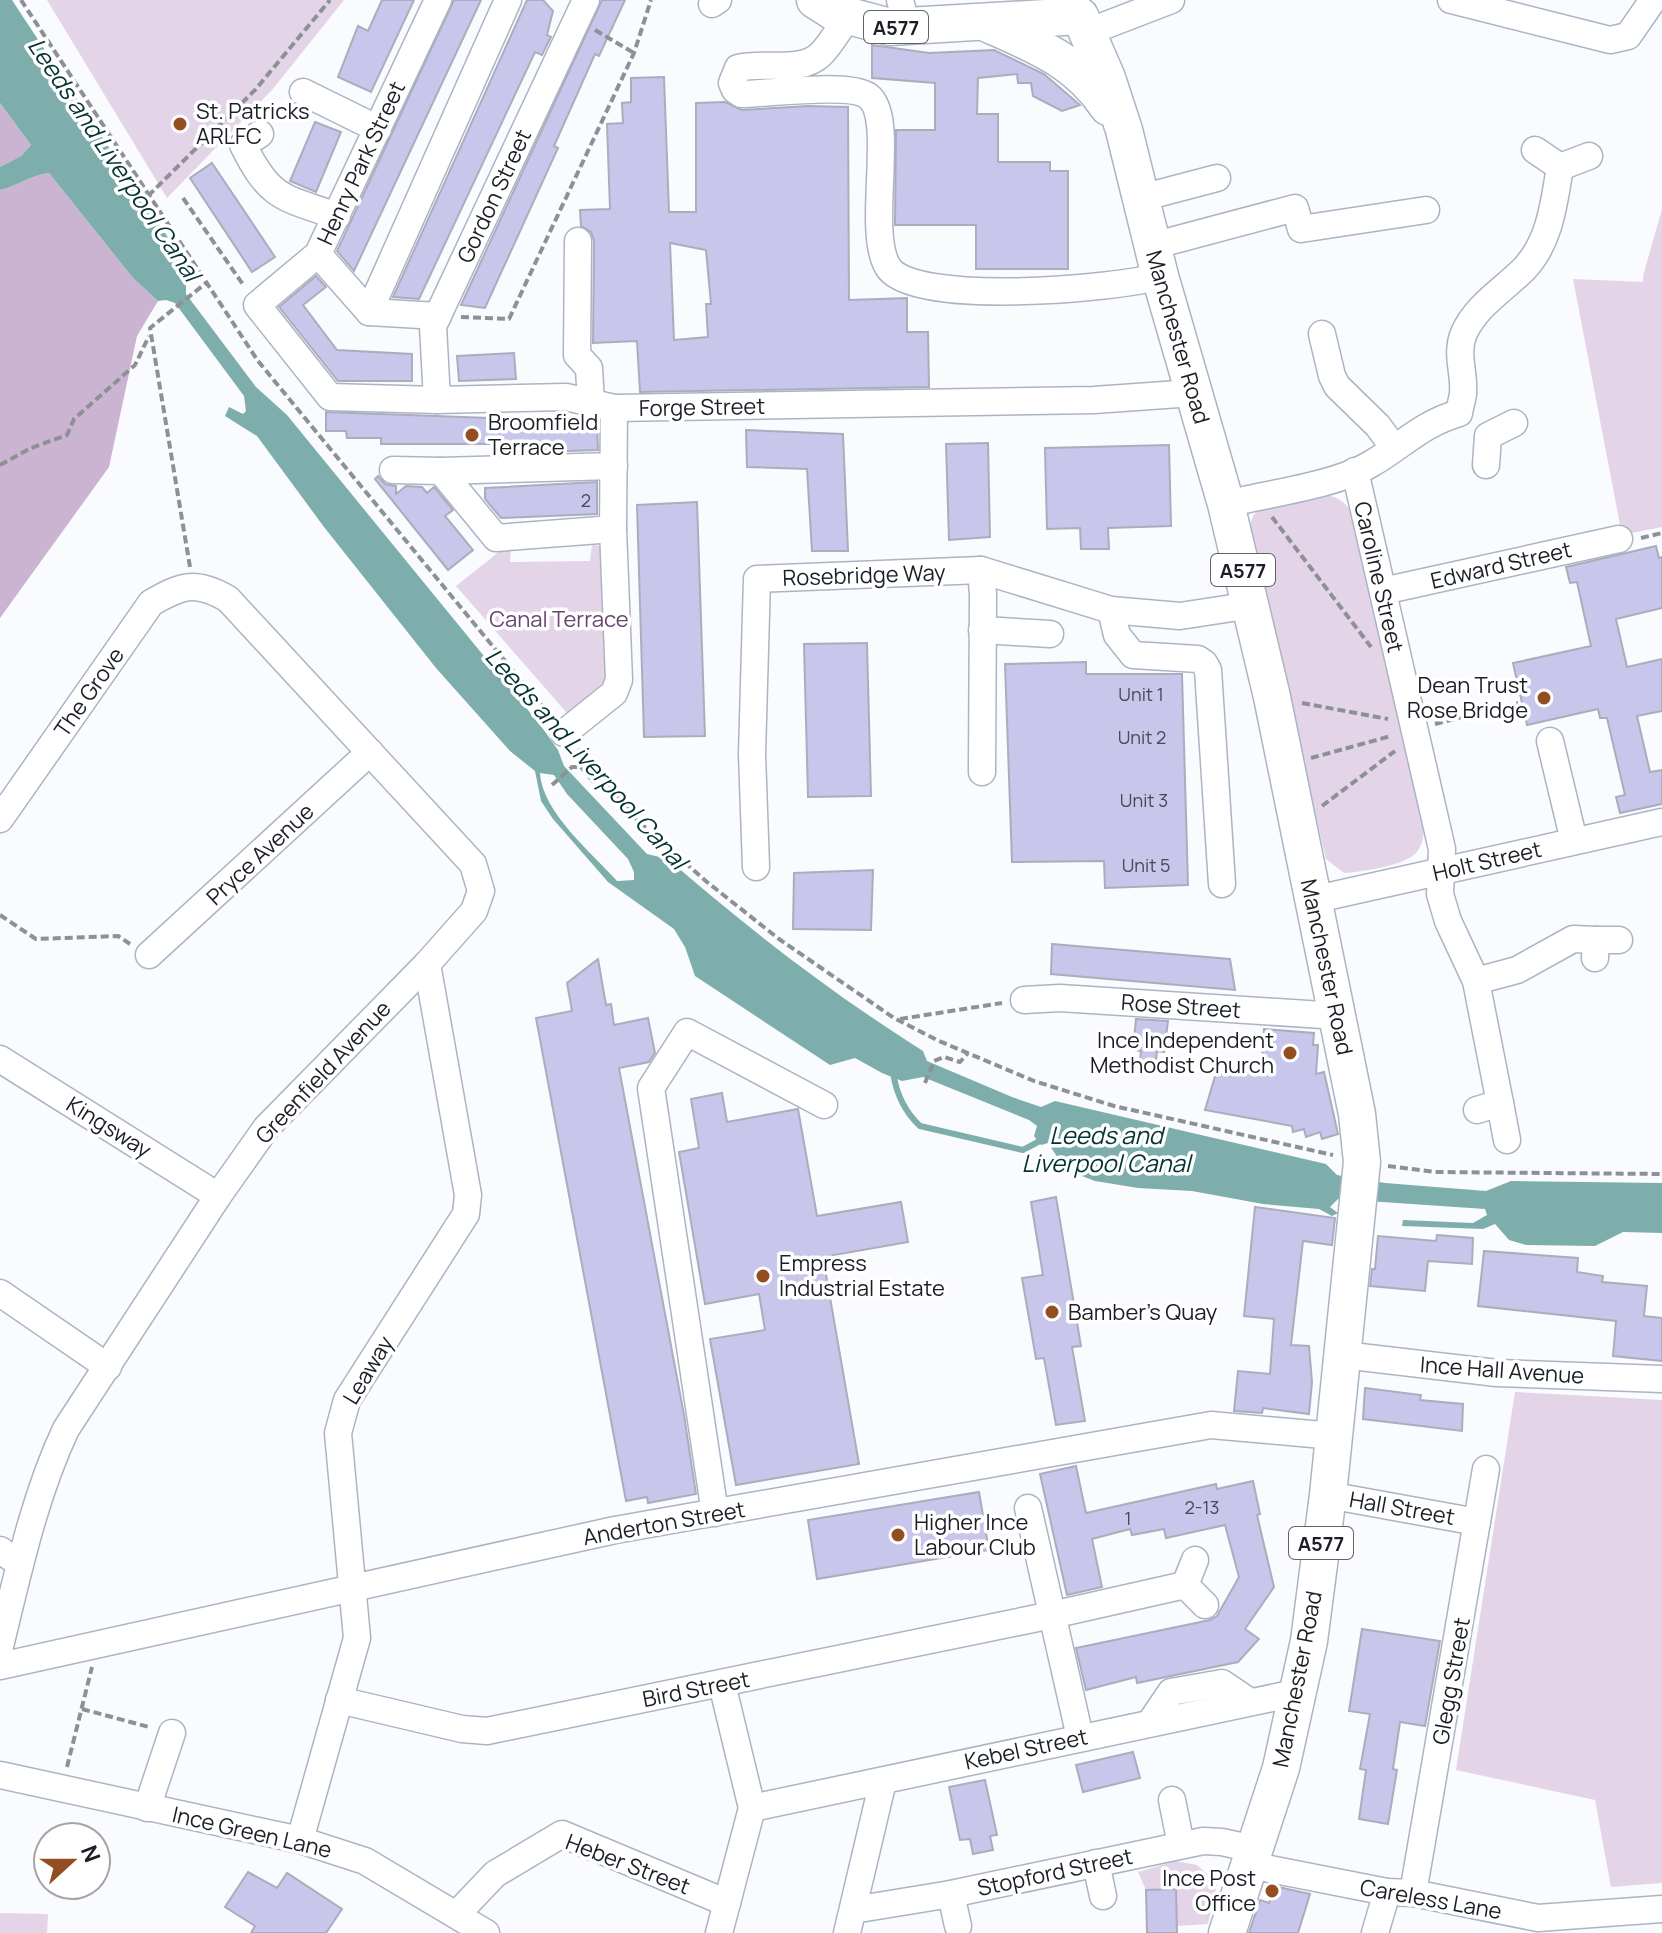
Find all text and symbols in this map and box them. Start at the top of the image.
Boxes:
road number: A577 [864,11,928,43]
water label: Leeds and Liverpool Canal [21,31,211,290]
street label: Henry Park Street [310,76,412,250]
place label: St. Patricks ARLFC [196,96,310,151]
marker: St. Patricks ARLFC [171,115,189,133]
street label: Gordon Street [450,124,538,268]
street label: Manchester Road [1139,247,1217,427]
street label: Forge Street [639,391,766,423]
place label: Broomfield Terrace [488,407,598,462]
marker: Broomfield Terrace [463,426,481,444]
house number: 2 [581,488,591,512]
street label: Caroline Street [1347,499,1411,655]
street label: Edward Street [1428,534,1575,596]
road number: A577 [1211,554,1275,586]
street label: Rosebridge Way [782,557,947,593]
park label: Canal Terrace [489,604,629,634]
water label: Leeds and Liverpool Canal [479,640,698,878]
street label: The Grove [47,641,131,743]
place label: Dean Trust Rose Bridge [1407,670,1528,725]
house number: Unit 1 [1118,682,1164,706]
marker: Dean Trust Rose Bridge [1535,689,1553,707]
house number: Unit 2 [1118,725,1166,749]
house number: Unit 3 [1120,788,1168,812]
street label: Pryce Avenue [200,796,320,912]
street label: Holt Street [1430,834,1545,888]
house number: Unit 5 [1122,853,1170,877]
street label: Manchester Road [1294,876,1360,1058]
street label: Rose Street [1120,987,1242,1025]
street label: Greenfield Avenue [249,994,397,1150]
place label: Ince Independent Methodist Church [1090,1025,1274,1080]
marker: Ince Independent Methodist Church [1281,1044,1299,1062]
street label: Kingsway [61,1089,157,1165]
water label: Leeds and Liverpool Canal [1022,1118,1194,1179]
place label: Empress Industrial Estate [779,1248,945,1303]
marker: Empress Industrial Estate [754,1267,772,1285]
place label: Bamber's Quay [1068,1297,1218,1327]
marker: Bamber's Quay [1043,1303,1061,1321]
street label: Leaway [336,1330,400,1410]
street label: Ince Hall Avenue [1419,1349,1585,1391]
street label: Hall Street [1347,1484,1457,1532]
street label: Anderton Street [581,1494,748,1552]
house number: 2-13 [1185,1495,1219,1519]
house number: 1 [1124,1506,1132,1530]
place label: Higher Ince Labour Club [914,1507,1036,1562]
marker: Higher Ince Labour Club [889,1526,907,1544]
road number: A577 [1289,1527,1353,1559]
street label: Manchester Road [1265,1588,1329,1770]
street label: Glegg Street [1425,1615,1477,1747]
street label: Bird Street [640,1664,752,1714]
street label: Kebel Street [962,1721,1090,1777]
street label: Ince Green Lane [169,1799,335,1865]
north arrow [32,1821,112,1901]
street label: Heber Street [562,1827,695,1901]
text: N [74,1841,108,1867]
street label: Stopford Street [975,1841,1136,1903]
place label: Ince Post Office [1162,1863,1256,1918]
street label: Careless Lane [1358,1872,1504,1926]
marker: Ince Post Office [1263,1882,1281,1900]

